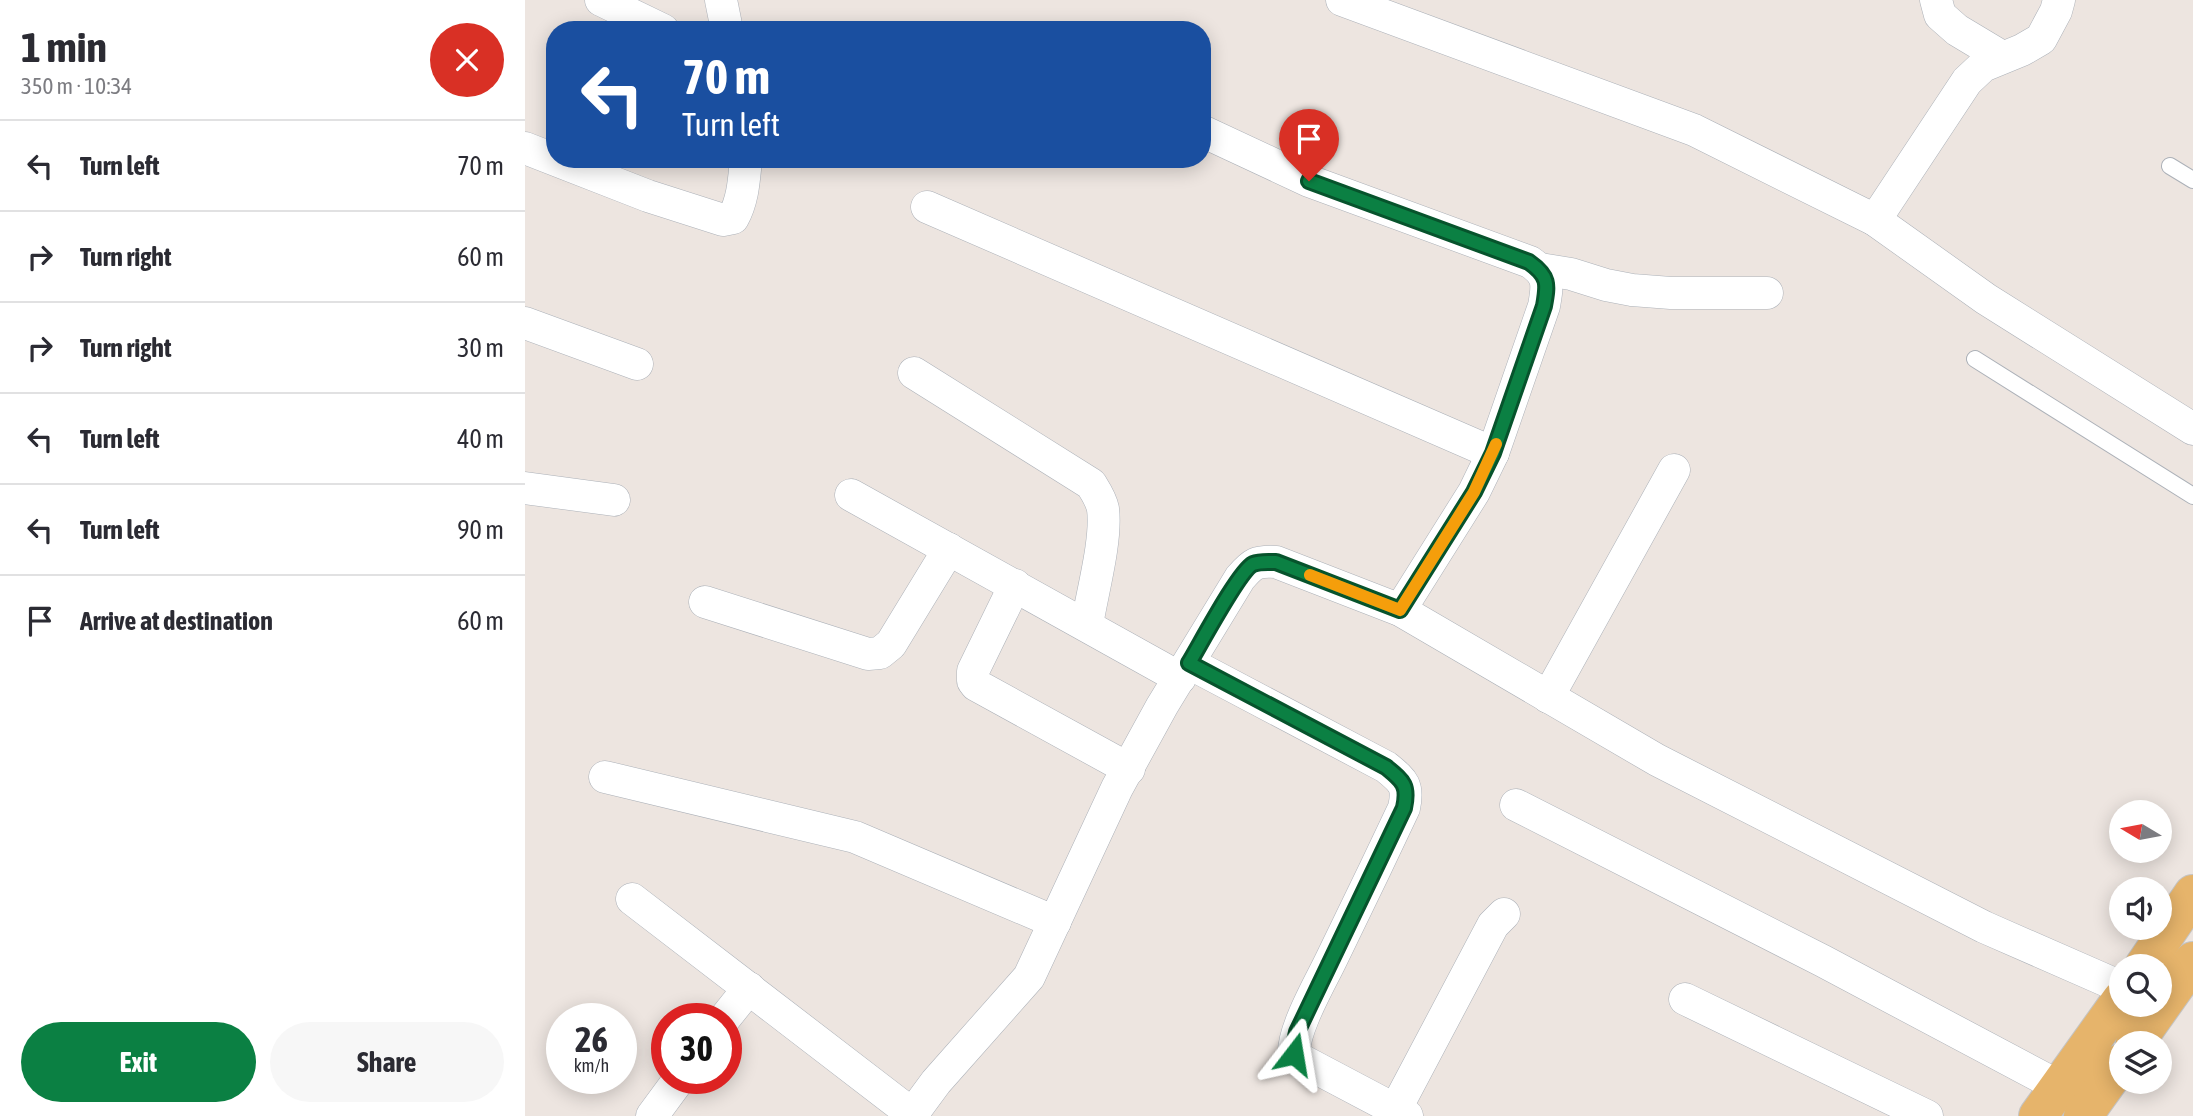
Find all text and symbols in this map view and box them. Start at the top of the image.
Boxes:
text: 1 min [21,23,107,71]
button: close [430,23,504,97]
text: 70 m [682,48,770,104]
icon: left [567,49,658,140]
text: 350 m · 10:34 [21,73,132,99]
text: Turn left [682,106,780,143]
pin [1279,109,1339,181]
icon: arrive [1290,120,1328,158]
icon: left [21,147,59,185]
text: Turn left [80,151,160,181]
text: 70 m [457,151,504,181]
icon: right [21,238,59,276]
text: Turn right [80,242,171,272]
text: 60 m [457,242,504,272]
icon: right [21,329,59,367]
text: Turn right [80,333,171,363]
text: 30 m [457,333,504,363]
icon: left [21,420,59,458]
text: Turn left [80,424,160,454]
text: 40 m [457,424,504,454]
icon: left [21,511,59,549]
text: Turn left [80,515,160,545]
text: 90 m [457,515,504,545]
icon: arrive [21,602,59,640]
text: Arrive at destination [80,606,273,636]
text: 60 m [457,606,504,636]
north arrow [2109,800,2172,863]
map controls [2109,800,2172,1094]
button: sound [2109,877,2172,940]
button: search [2109,954,2172,1017]
speed limit sign: 30 [651,1003,742,1094]
position arrow [1257,1017,1331,1091]
text: 26 [575,1019,608,1059]
button: Exit [21,1022,256,1102]
button: Share [270,1022,504,1102]
button: layers [2109,1031,2172,1094]
text: km/h [574,1055,609,1076]

